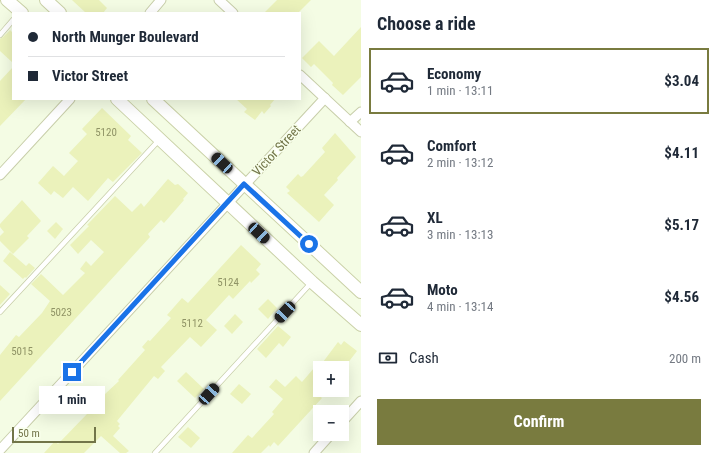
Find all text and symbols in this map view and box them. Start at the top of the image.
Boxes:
text: Choose a ride [377,13,476,34]
text: North Munger Boulevard [52,28,199,46]
icon: car [379,63,415,99]
text: Economy [427,65,481,83]
text: Victor Street [52,67,128,85]
text: $3.04 [664,72,699,90]
text: 1 min · 13:11 [427,83,493,98]
street label: Victor Street [249,122,304,179]
house number: 5120 [95,126,117,139]
icon: car [379,135,415,171]
text: Comfort [427,137,476,155]
text: $4.11 [664,144,699,162]
car [209,150,235,176]
text: 2 min · 13:12 [427,155,493,170]
icon: car [379,207,415,243]
text: XL [427,209,443,227]
text: $5.17 [664,216,699,234]
car [246,220,272,246]
text: 3 min · 13:13 [427,227,493,242]
route start [300,235,318,253]
house number: 5124 [217,276,239,289]
icon: car [379,279,415,315]
text: Moto [427,281,458,299]
text: $4.56 [664,288,699,306]
car [272,299,298,325]
text: 4 min · 13:14 [427,299,493,314]
house number: 5023 [50,306,72,319]
house number: 5112 [181,317,203,330]
house number: 5015 [11,345,33,358]
icon: cash [377,347,399,369]
text: Cash [409,349,439,367]
text: 200 m [669,351,701,366]
map controls [313,361,349,441]
button: + [313,361,349,397]
route end [63,363,81,381]
car [197,381,221,407]
callout: 1 min [39,386,105,414]
text: 1 min [58,392,86,407]
button: Confirm [377,399,701,445]
button: − [313,405,349,441]
scale bar [12,425,96,444]
text: 50 m [18,427,40,440]

